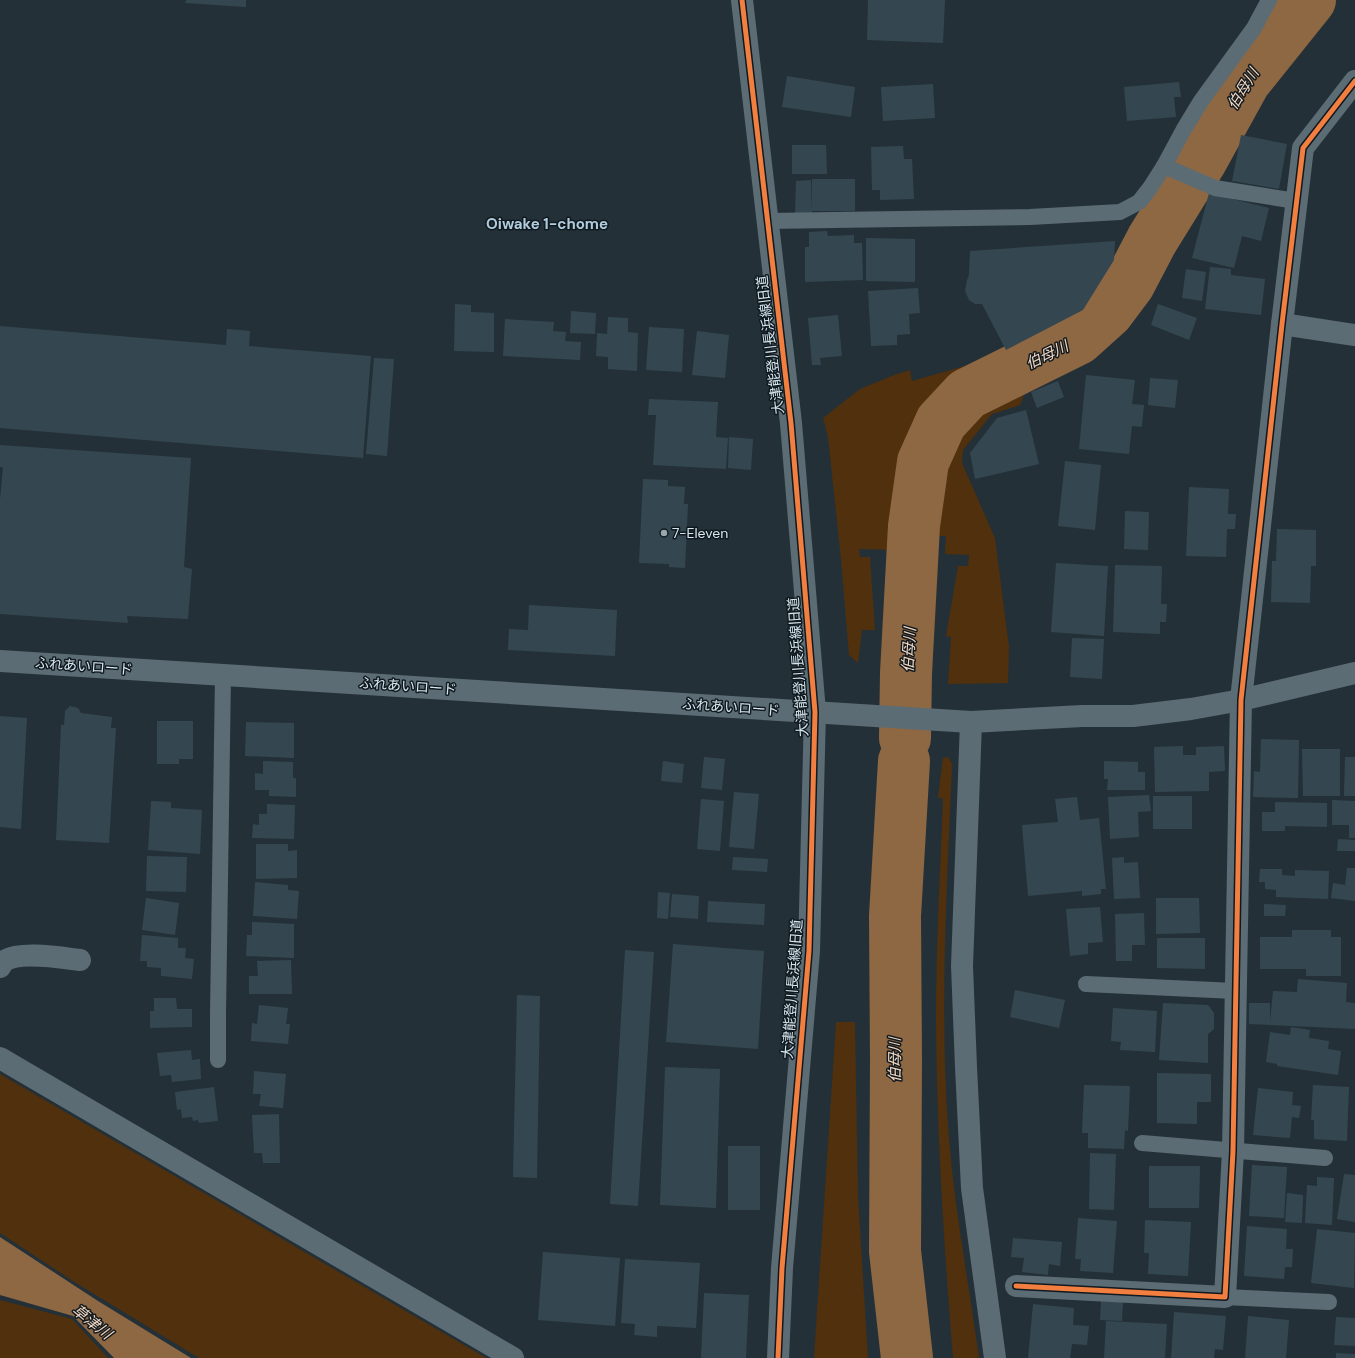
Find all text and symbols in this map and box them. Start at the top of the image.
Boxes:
water label: 伯母川 [1223,63,1264,113]
district label: Oiwake 1-chome [486,214,608,234]
street label: 大津能登川長浜線旧道 [753,274,787,416]
water label: 伯母川 [1022,335,1073,374]
place label: 7-Eleven [672,524,728,542]
marker: 7-Eleven [659,528,669,538]
street label: 大津能登川長浜線旧道 [784,597,812,737]
water label: 伯母川 [898,625,920,673]
street label: ふれあいロード [34,654,134,678]
street label: ふれあいロード [358,674,458,698]
street label: ふれあいロード [681,695,781,719]
street label: 大津能登川長浜線旧道 [778,919,806,1059]
water label: 伯母川 [885,1036,905,1083]
water label: 草津川 [68,1300,117,1345]

